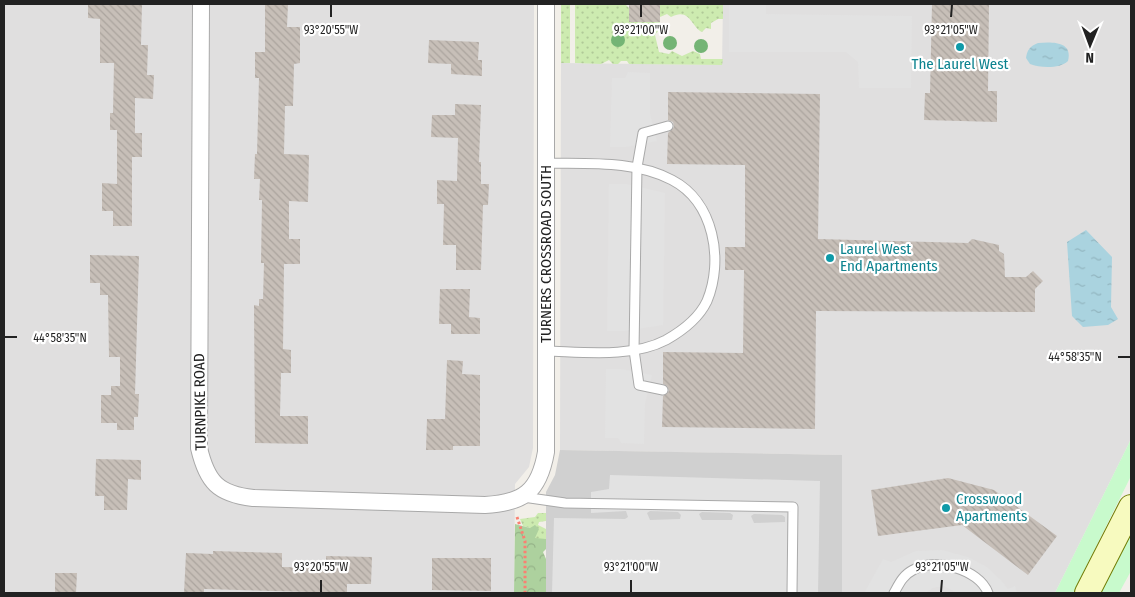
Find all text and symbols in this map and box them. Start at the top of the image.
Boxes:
north arrow [1065,20,1115,70]
text: 93°20'55"W [304,23,358,37]
text: 93°21'00"W [614,23,668,37]
text: 93°21'05"W [924,23,978,37]
marker: The Laurel West [954,41,966,53]
text: N [1085,49,1094,66]
place label: The Laurel West [911,55,1009,73]
street label: TURNERS CROSSROAD SOUTH [537,165,555,343]
place label: Laurel West End Apartments [840,240,938,275]
marker: Laurel West End Apartments [824,252,836,264]
text: 44°58'35"N [33,331,87,345]
text: 44°58'35"N [1048,350,1102,364]
street label: TURNPIKE ROAD [190,353,210,451]
place label: Crosswood Apartments [956,490,1027,525]
marker: Crosswood Apartments [940,502,952,514]
text: 93°20'55"W [294,560,348,574]
text: 93°21'00"W [604,560,658,574]
text: 93°21'05"W [915,560,969,574]

